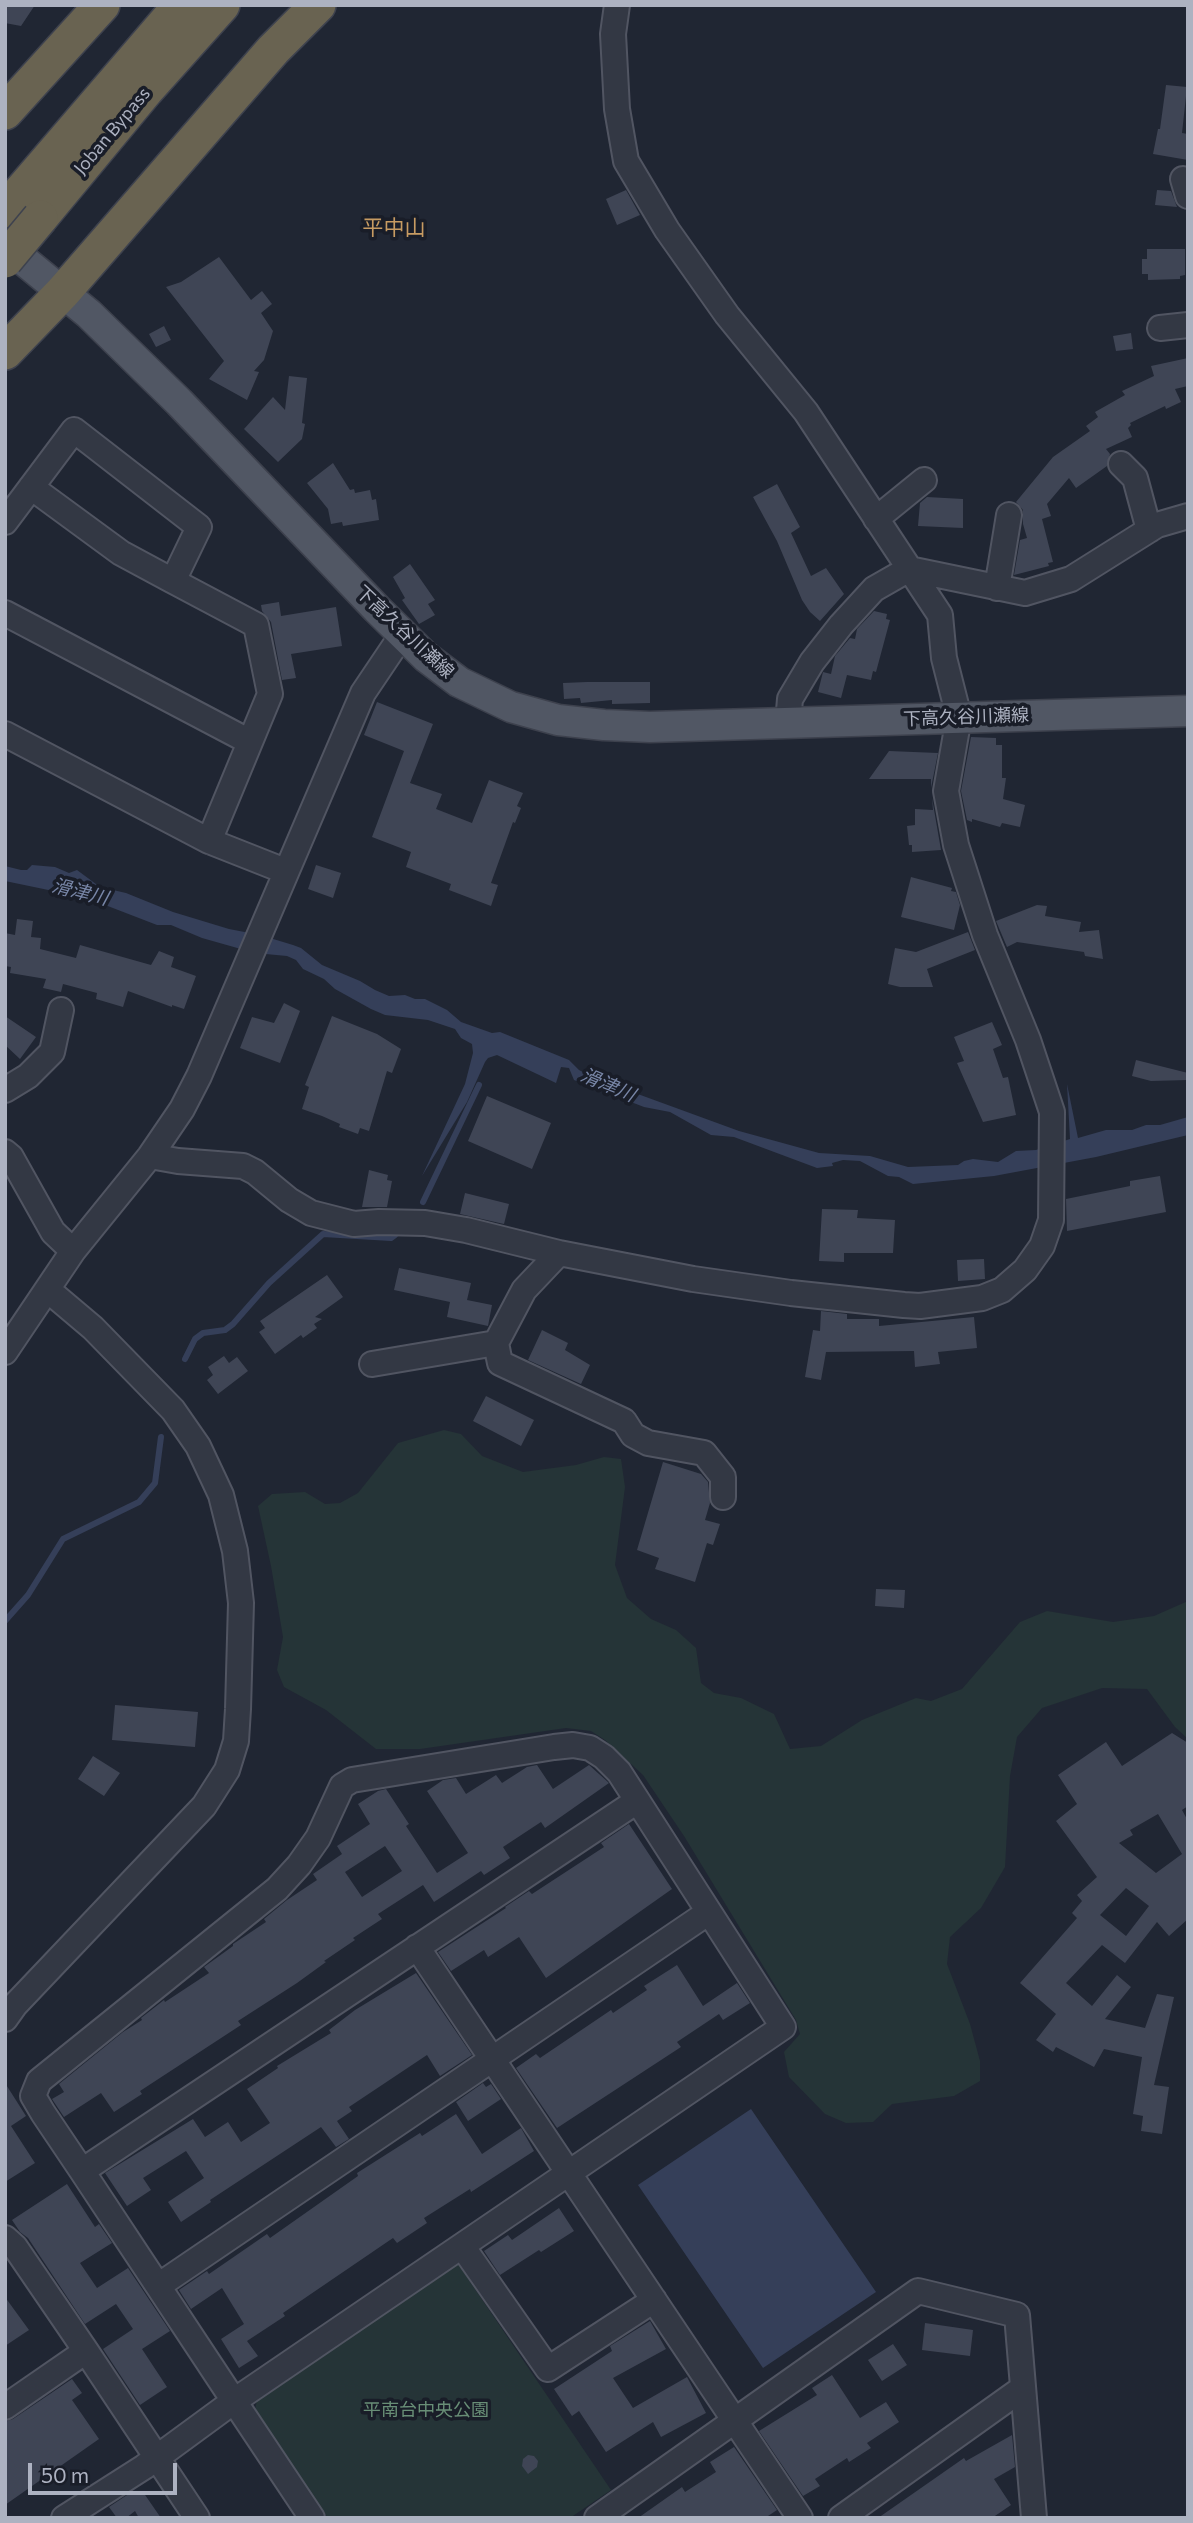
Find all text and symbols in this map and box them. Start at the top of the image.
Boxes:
street label: Joban Bypass [69,83,155,179]
district label: 平中山 [363,215,425,241]
street label: 下高久谷川瀬線 [352,581,458,683]
street label: 下高久谷川瀬線 [903,704,1029,730]
water label: 滑津川 [50,874,110,910]
water label: 滑津川 [577,1063,639,1107]
park label: 平南台中央公園 [363,2399,489,2421]
scale bar [32,2450,180,2494]
text: 50 m [41,2462,89,2487]

